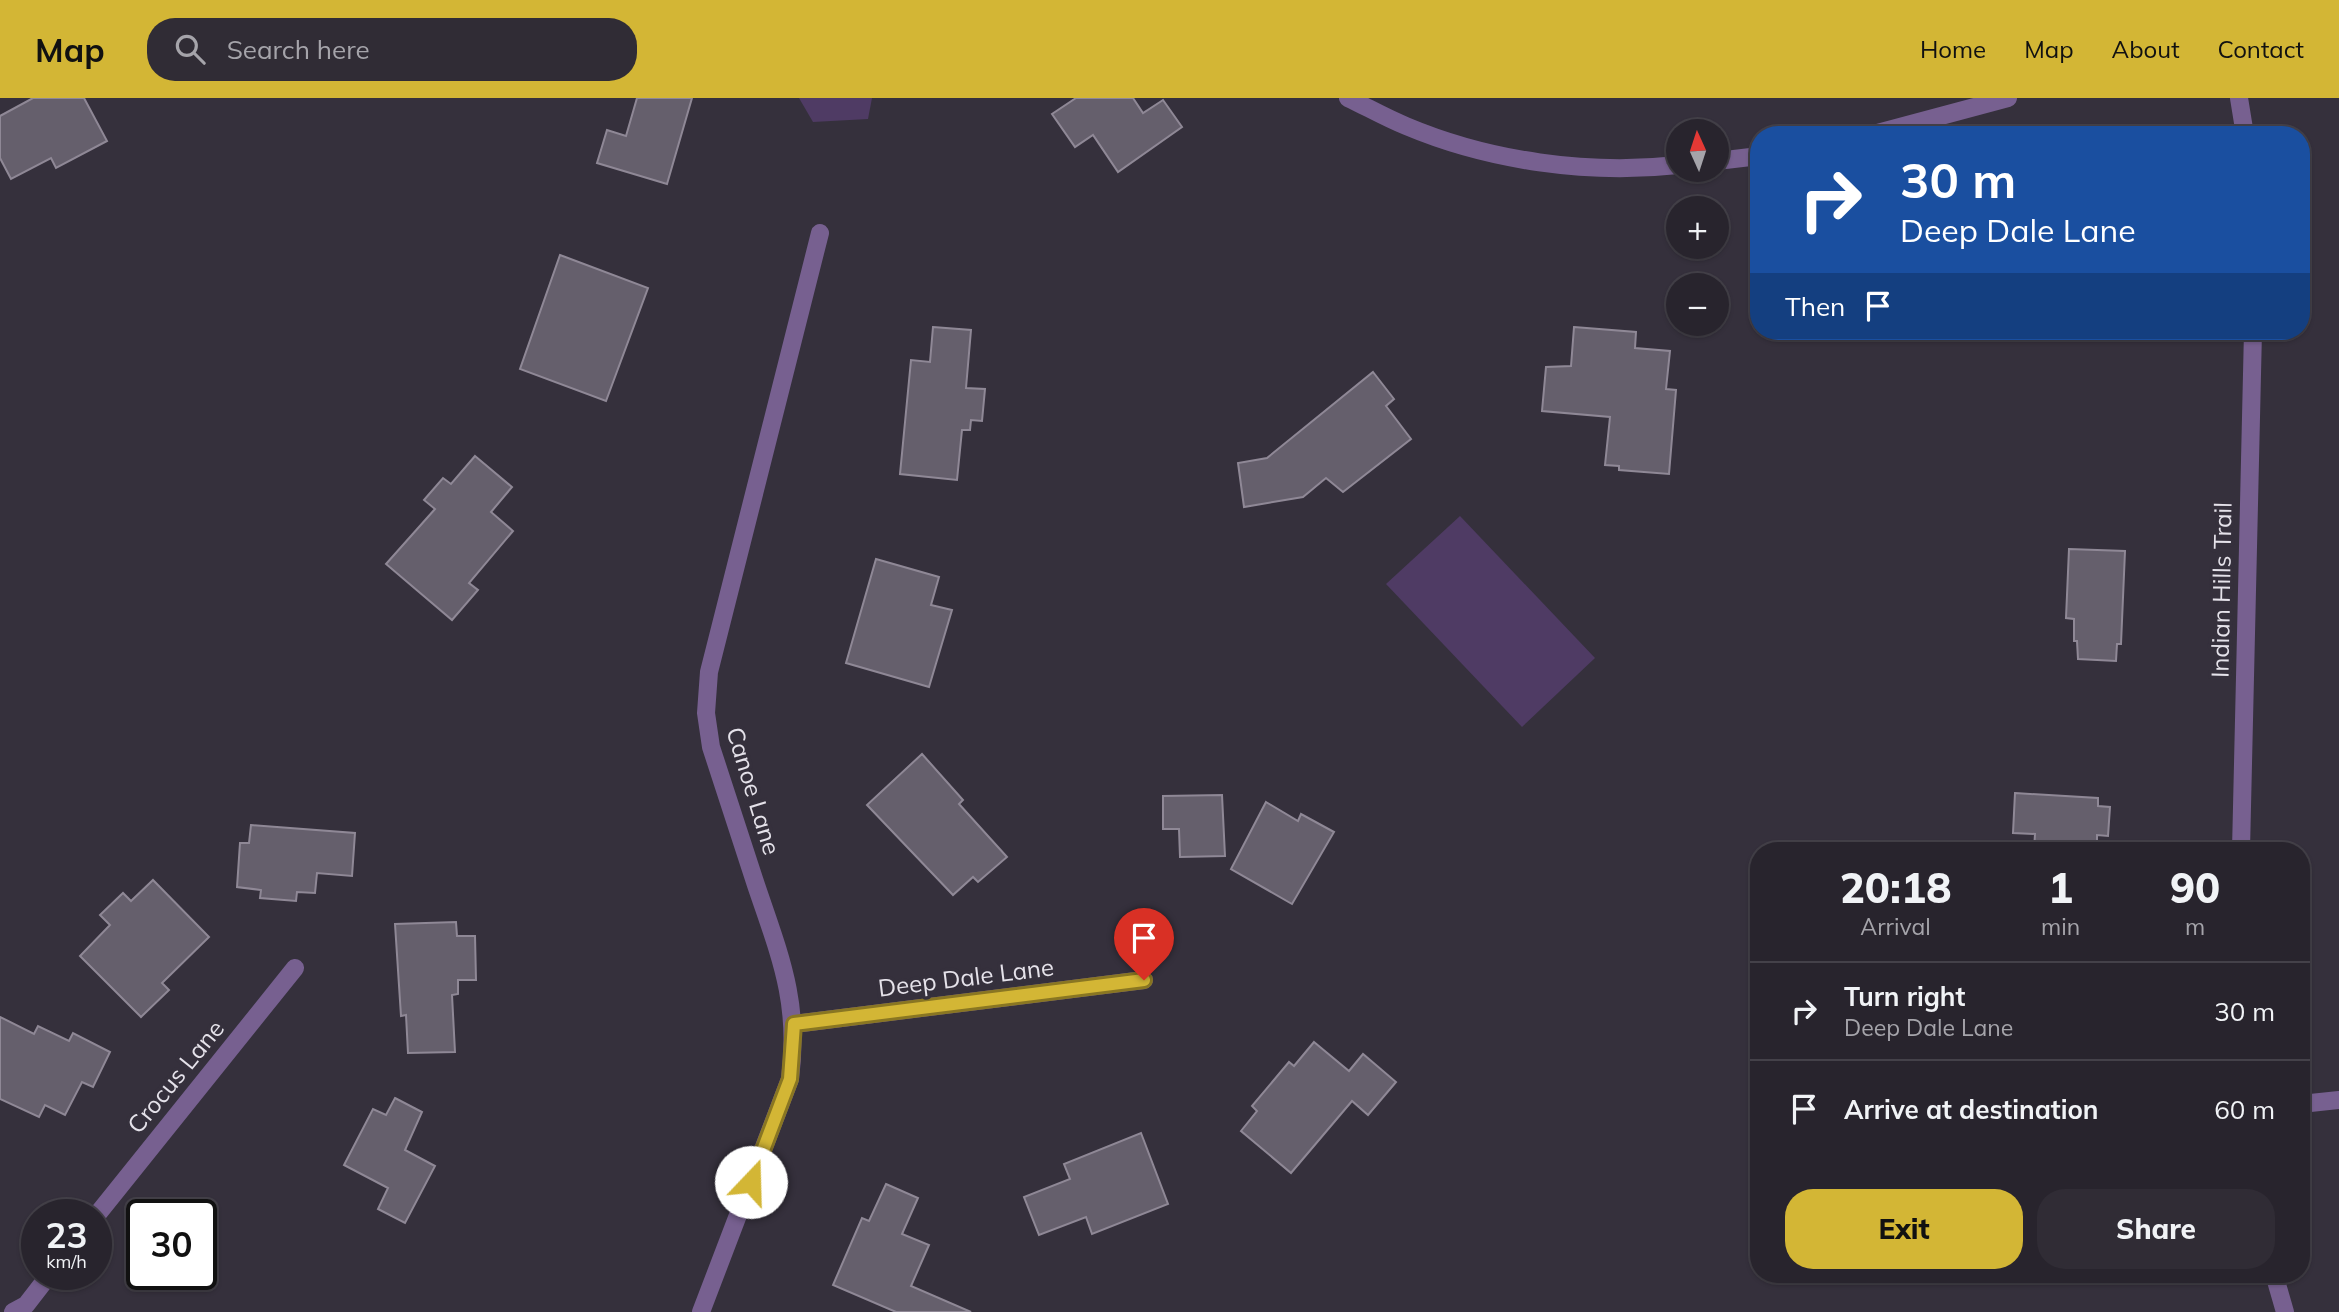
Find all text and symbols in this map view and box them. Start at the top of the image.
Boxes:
search box [147,18,637,81]
text: Map [35,29,105,70]
icon: search [171,30,209,68]
text: Search here [227,33,370,66]
text: Home [1920,34,1986,64]
text: Map [2024,34,2074,64]
text: About [2112,34,2180,64]
text: Contact [2218,34,2304,64]
north arrow [1666,119,1729,182]
map controls [1666,119,1729,336]
text: 30 m [1900,149,2016,210]
icon: right [1785,154,1876,245]
button: + [1666,196,1729,259]
text: Deep Dale Lane [1900,210,2136,250]
button: − [1666,273,1729,336]
icon: arrive [1859,287,1897,325]
text: Then [1785,290,1845,323]
street label: Indian Hills Trail [2204,502,2238,678]
street label: Canoe Lane [720,723,788,858]
text: 20:18 [1840,861,1951,914]
text: 1 [2048,861,2073,914]
text: 90 [2170,861,2220,914]
pin [1114,908,1174,980]
text: Arrival [1860,912,1931,941]
text: min [2041,912,2080,941]
text: m [2185,912,2205,941]
icon: arrive [1125,919,1163,957]
street label: Deep Dale Lane [876,951,1055,1003]
text: Turn right [1844,980,1965,1013]
icon: right [1785,992,1823,1030]
text: 30 m [2214,995,2275,1028]
text: Deep Dale Lane [1844,1013,2013,1042]
street label: Crocus Lane [120,1014,230,1139]
icon: arrive [1785,1090,1823,1128]
text: Arrive at destination [1844,1093,2099,1126]
text: 60 m [2214,1093,2275,1126]
position arrow [714,1145,788,1219]
button: Exit [1785,1189,2023,1269]
button: Share [2037,1189,2275,1269]
speed limit sign: 30 [126,1199,217,1290]
text: 23 [45,1213,88,1257]
text: km/h [46,1250,87,1273]

